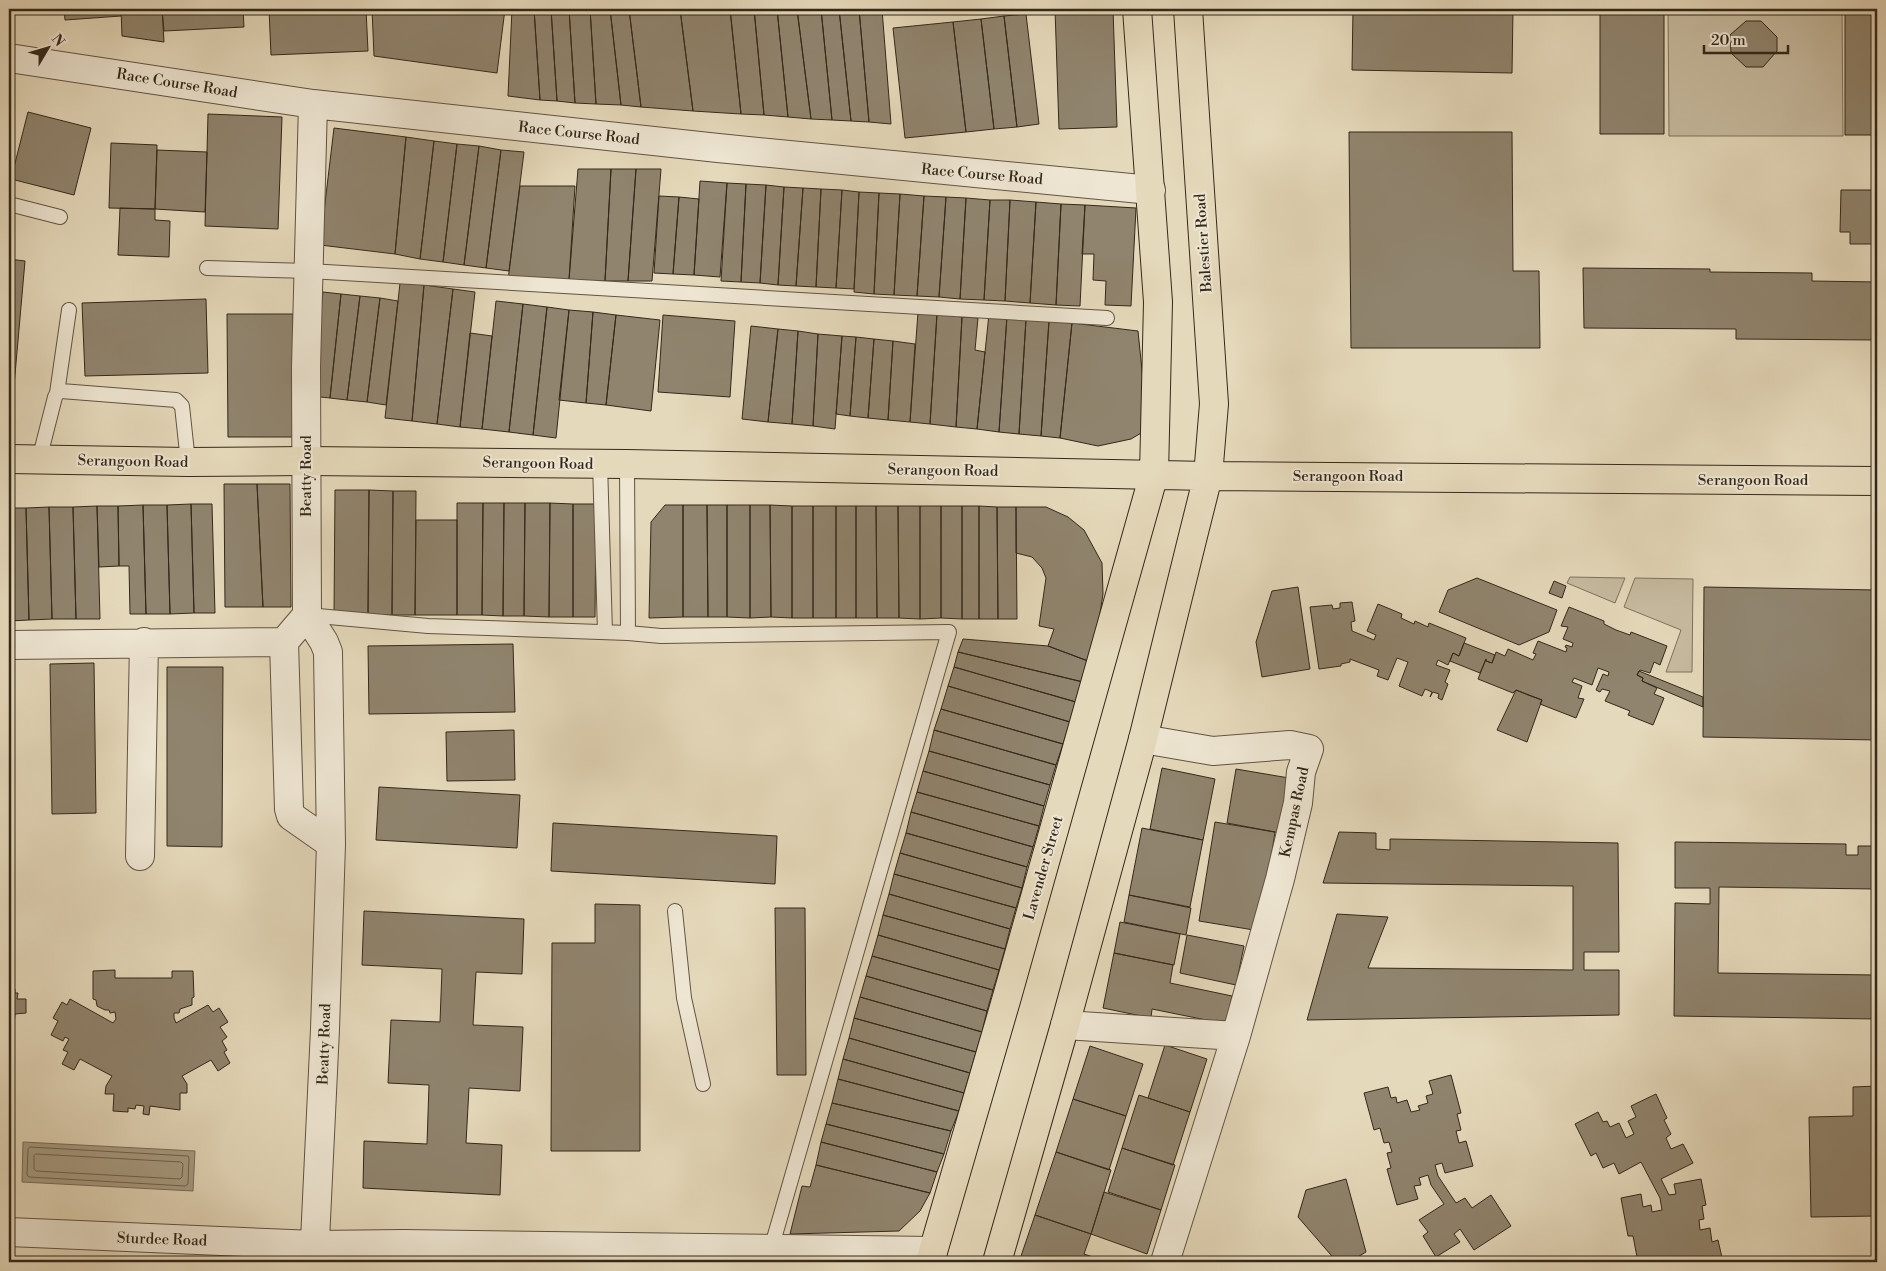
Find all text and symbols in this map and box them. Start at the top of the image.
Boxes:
north arrow [22,22,72,72]
scale bar [1704,22,1787,54]
text: N [47,31,68,51]
text: 20 m [1711,31,1746,50]
street label: Race Course Road [115,65,239,103]
street label: Race Course Road [517,118,641,149]
street label: Race Course Road [920,160,1044,189]
street label: Balestier Road [1191,192,1216,294]
street label: Beatty Road [297,435,316,518]
street label: Serangoon Road [78,451,189,472]
street label: Serangoon Road [483,453,594,474]
street label: Serangoon Road [888,460,999,481]
street label: Serangoon Road [1293,467,1404,486]
street label: Serangoon Road [1698,471,1809,490]
street label: Kempas Road [1276,765,1313,859]
street label: Lavender Street [1020,813,1068,922]
street label: Beatty Road [314,1002,335,1086]
street label: Sturdee Road [116,1228,208,1251]

